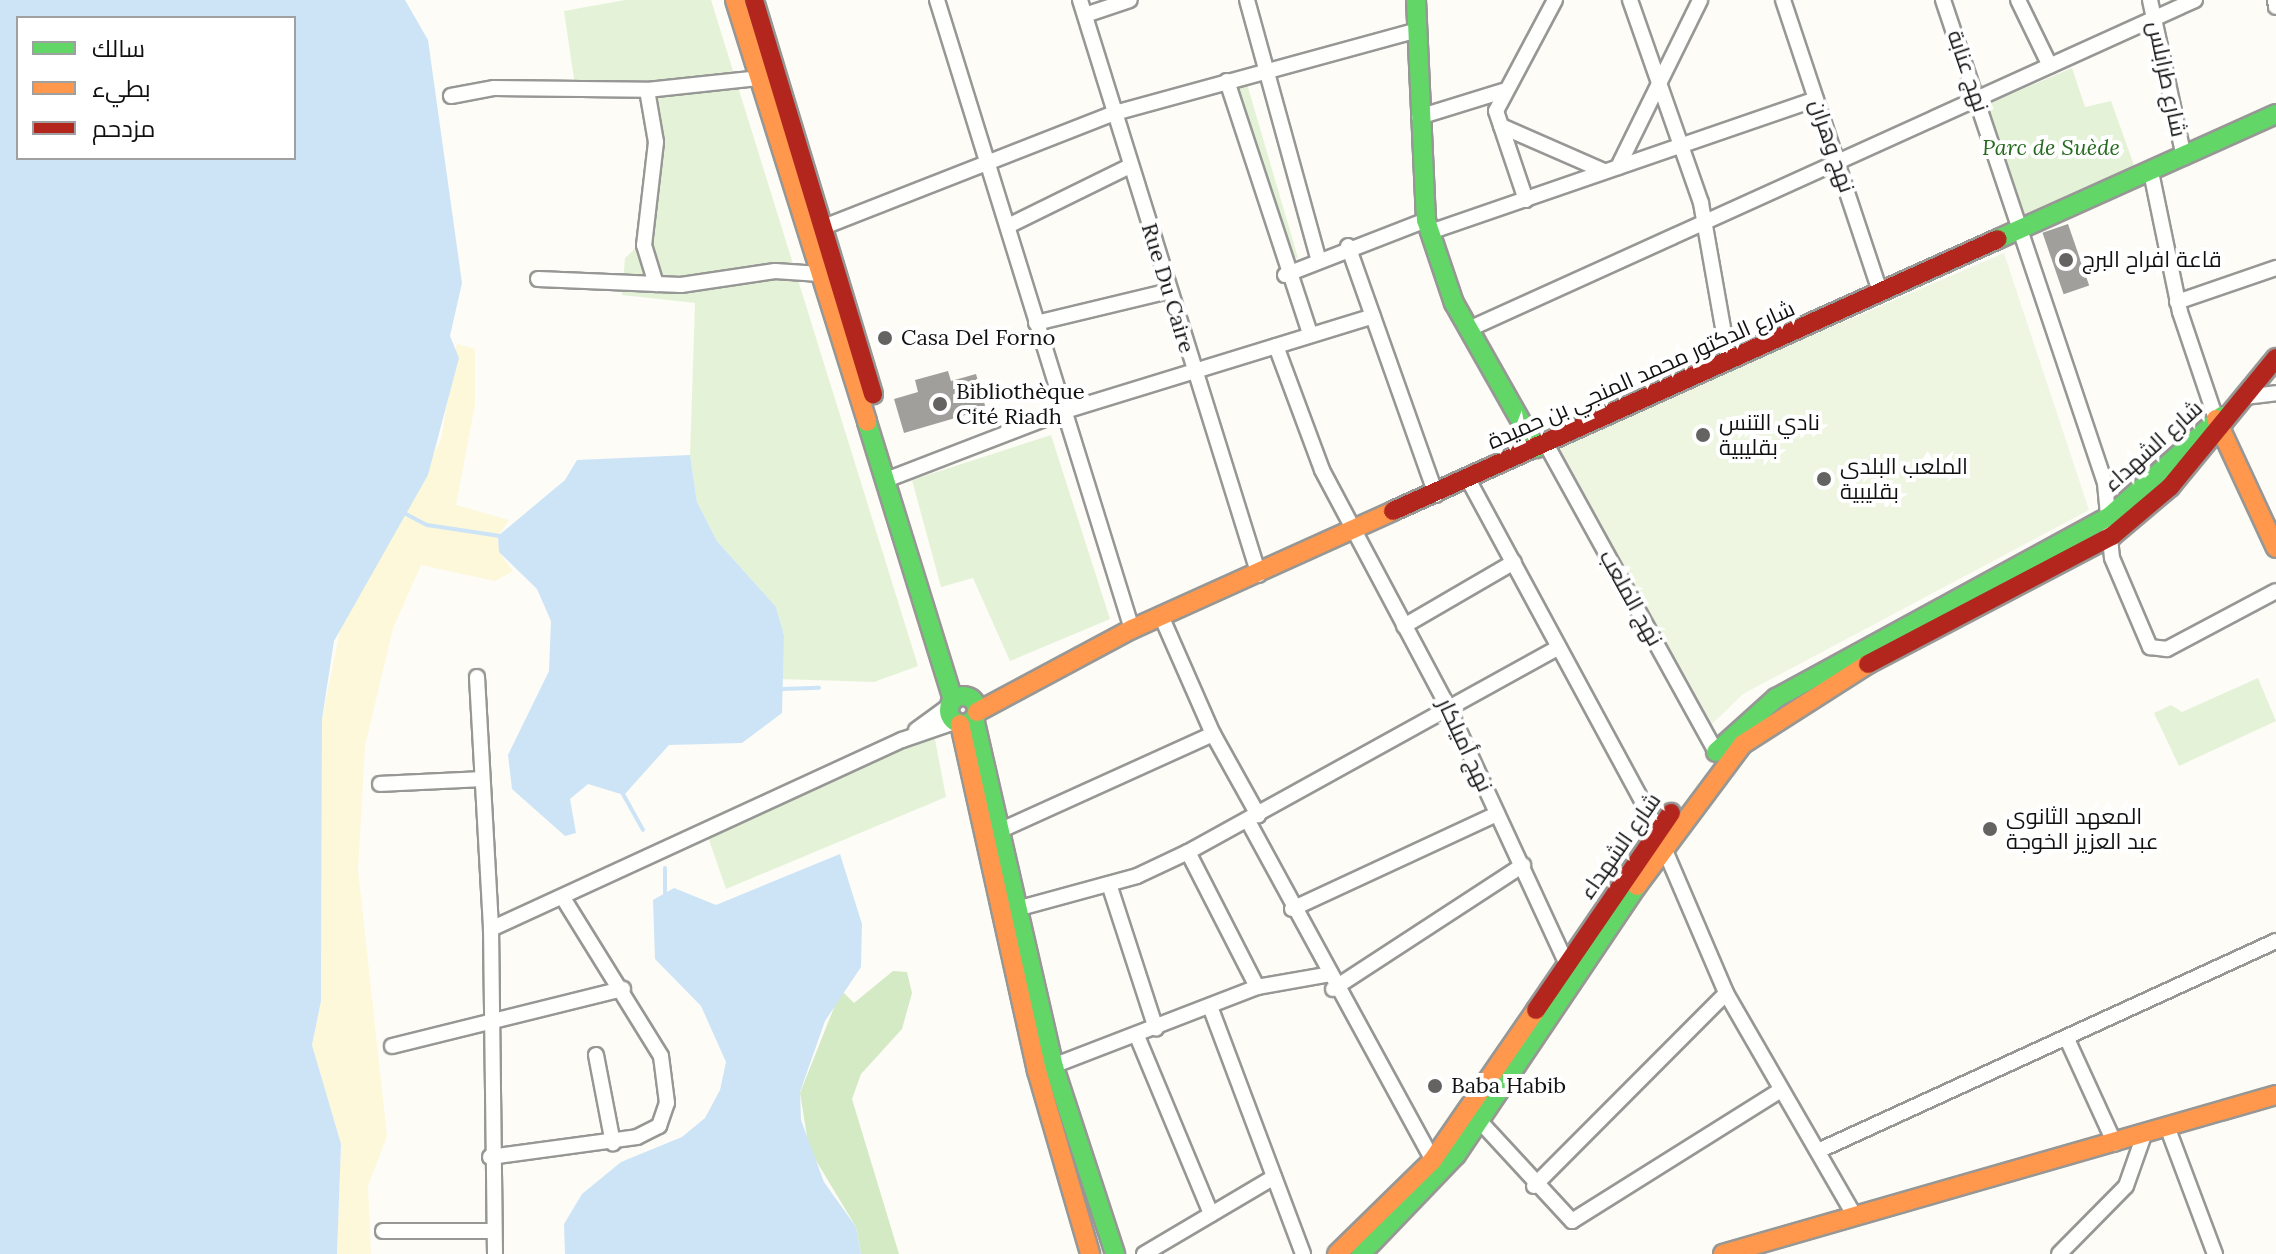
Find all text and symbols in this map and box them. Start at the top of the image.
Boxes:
legend [16,16,296,160]
street label: شارع طرابلس [2142,19,2192,139]
street label: نهج عنابة [1942,27,1994,115]
text: سالك [92,33,145,64]
text: بطيء [92,73,151,104]
street label: نهج وهران [1804,96,1860,196]
text: مزدحم [92,113,155,144]
park label: Parc de Suède [1982,135,2120,161]
street label: Rue Du Caire [1136,220,1200,356]
place label: قاعة افراح البرج [2082,247,2222,273]
marker: قاعة افراح البرج [2057,251,2075,269]
street label: شارع الدكتور محمد المنجي بن حميدة [1483,295,1799,455]
place label: Casa Del Forno [901,325,1055,351]
marker: Casa Del Forno [876,329,894,347]
place label: Bibliothèque Cité Riadh [956,378,1085,430]
marker: Bibliothèque Cité Riadh [931,395,949,413]
street label: شارع الشهداء [2098,395,2208,497]
place label: نادي التنس بقليبية [1719,409,1820,460]
marker: نادي التنس بقليبية [1694,426,1712,444]
place label: الملعب البلدي بقليبية [1840,453,1968,504]
marker: الملعب البلدي بقليبية [1815,470,1833,488]
street label: نهج الملعب [1594,545,1668,651]
street label: نهج أميلكار [1432,694,1498,796]
street label: شارع الشهداء [1574,788,1666,904]
place label: المعهد الثانوي عبد العزيز الخوجة [2006,803,2159,854]
marker: المعهد الثانوي عبد العزيز الخوجة [1981,820,1999,838]
place label: Baba Habib [1451,1073,1566,1099]
marker: Baba Habib [1426,1077,1444,1095]

